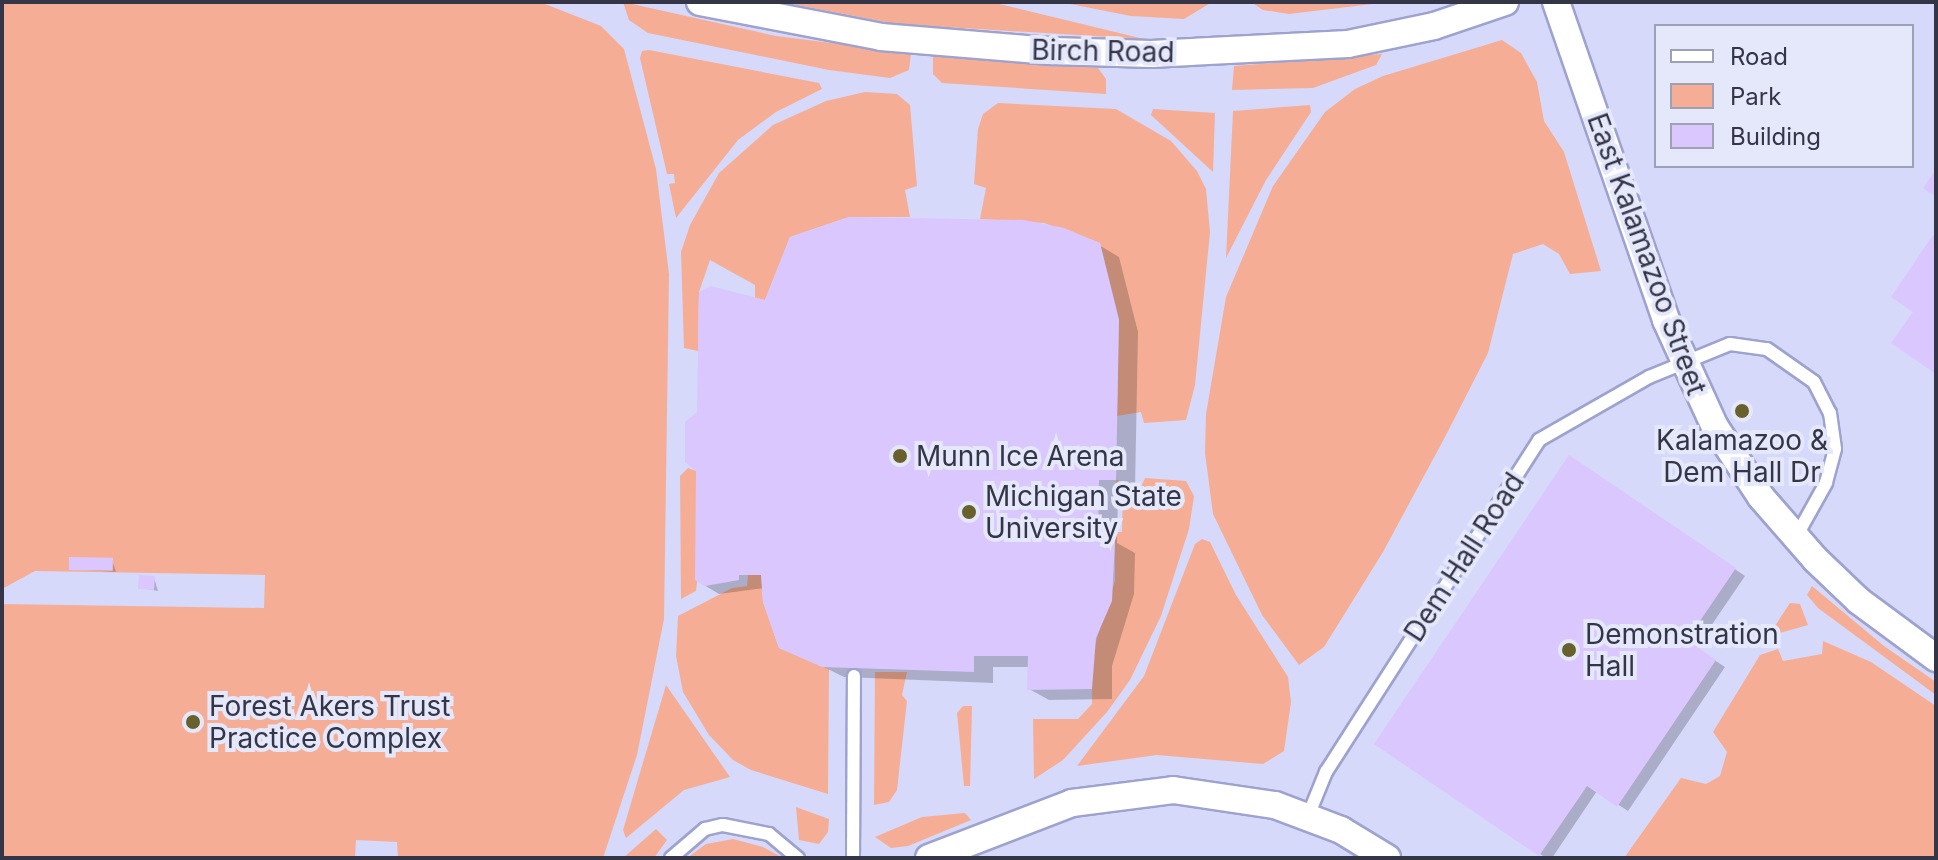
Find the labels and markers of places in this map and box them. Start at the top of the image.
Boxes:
marker: Kalamazoo & Dem Hall Dr [1733,402,1751,420]
place label: Kalamazoo & Dem Hall Dr [1656,423,1828,489]
place label: Munn Ice Arena [916,439,1125,473]
marker: Munn Ice Arena [891,447,909,465]
place label: Michigan State University [985,479,1182,545]
marker: Michigan State University [960,503,978,521]
place label: Demonstration Hall [1585,617,1779,683]
marker: Demonstration Hall [1560,641,1578,659]
place label: Forest Akers Trust Practice Complex [209,689,451,755]
marker: Forest Akers Trust Practice Complex [184,713,202,731]

